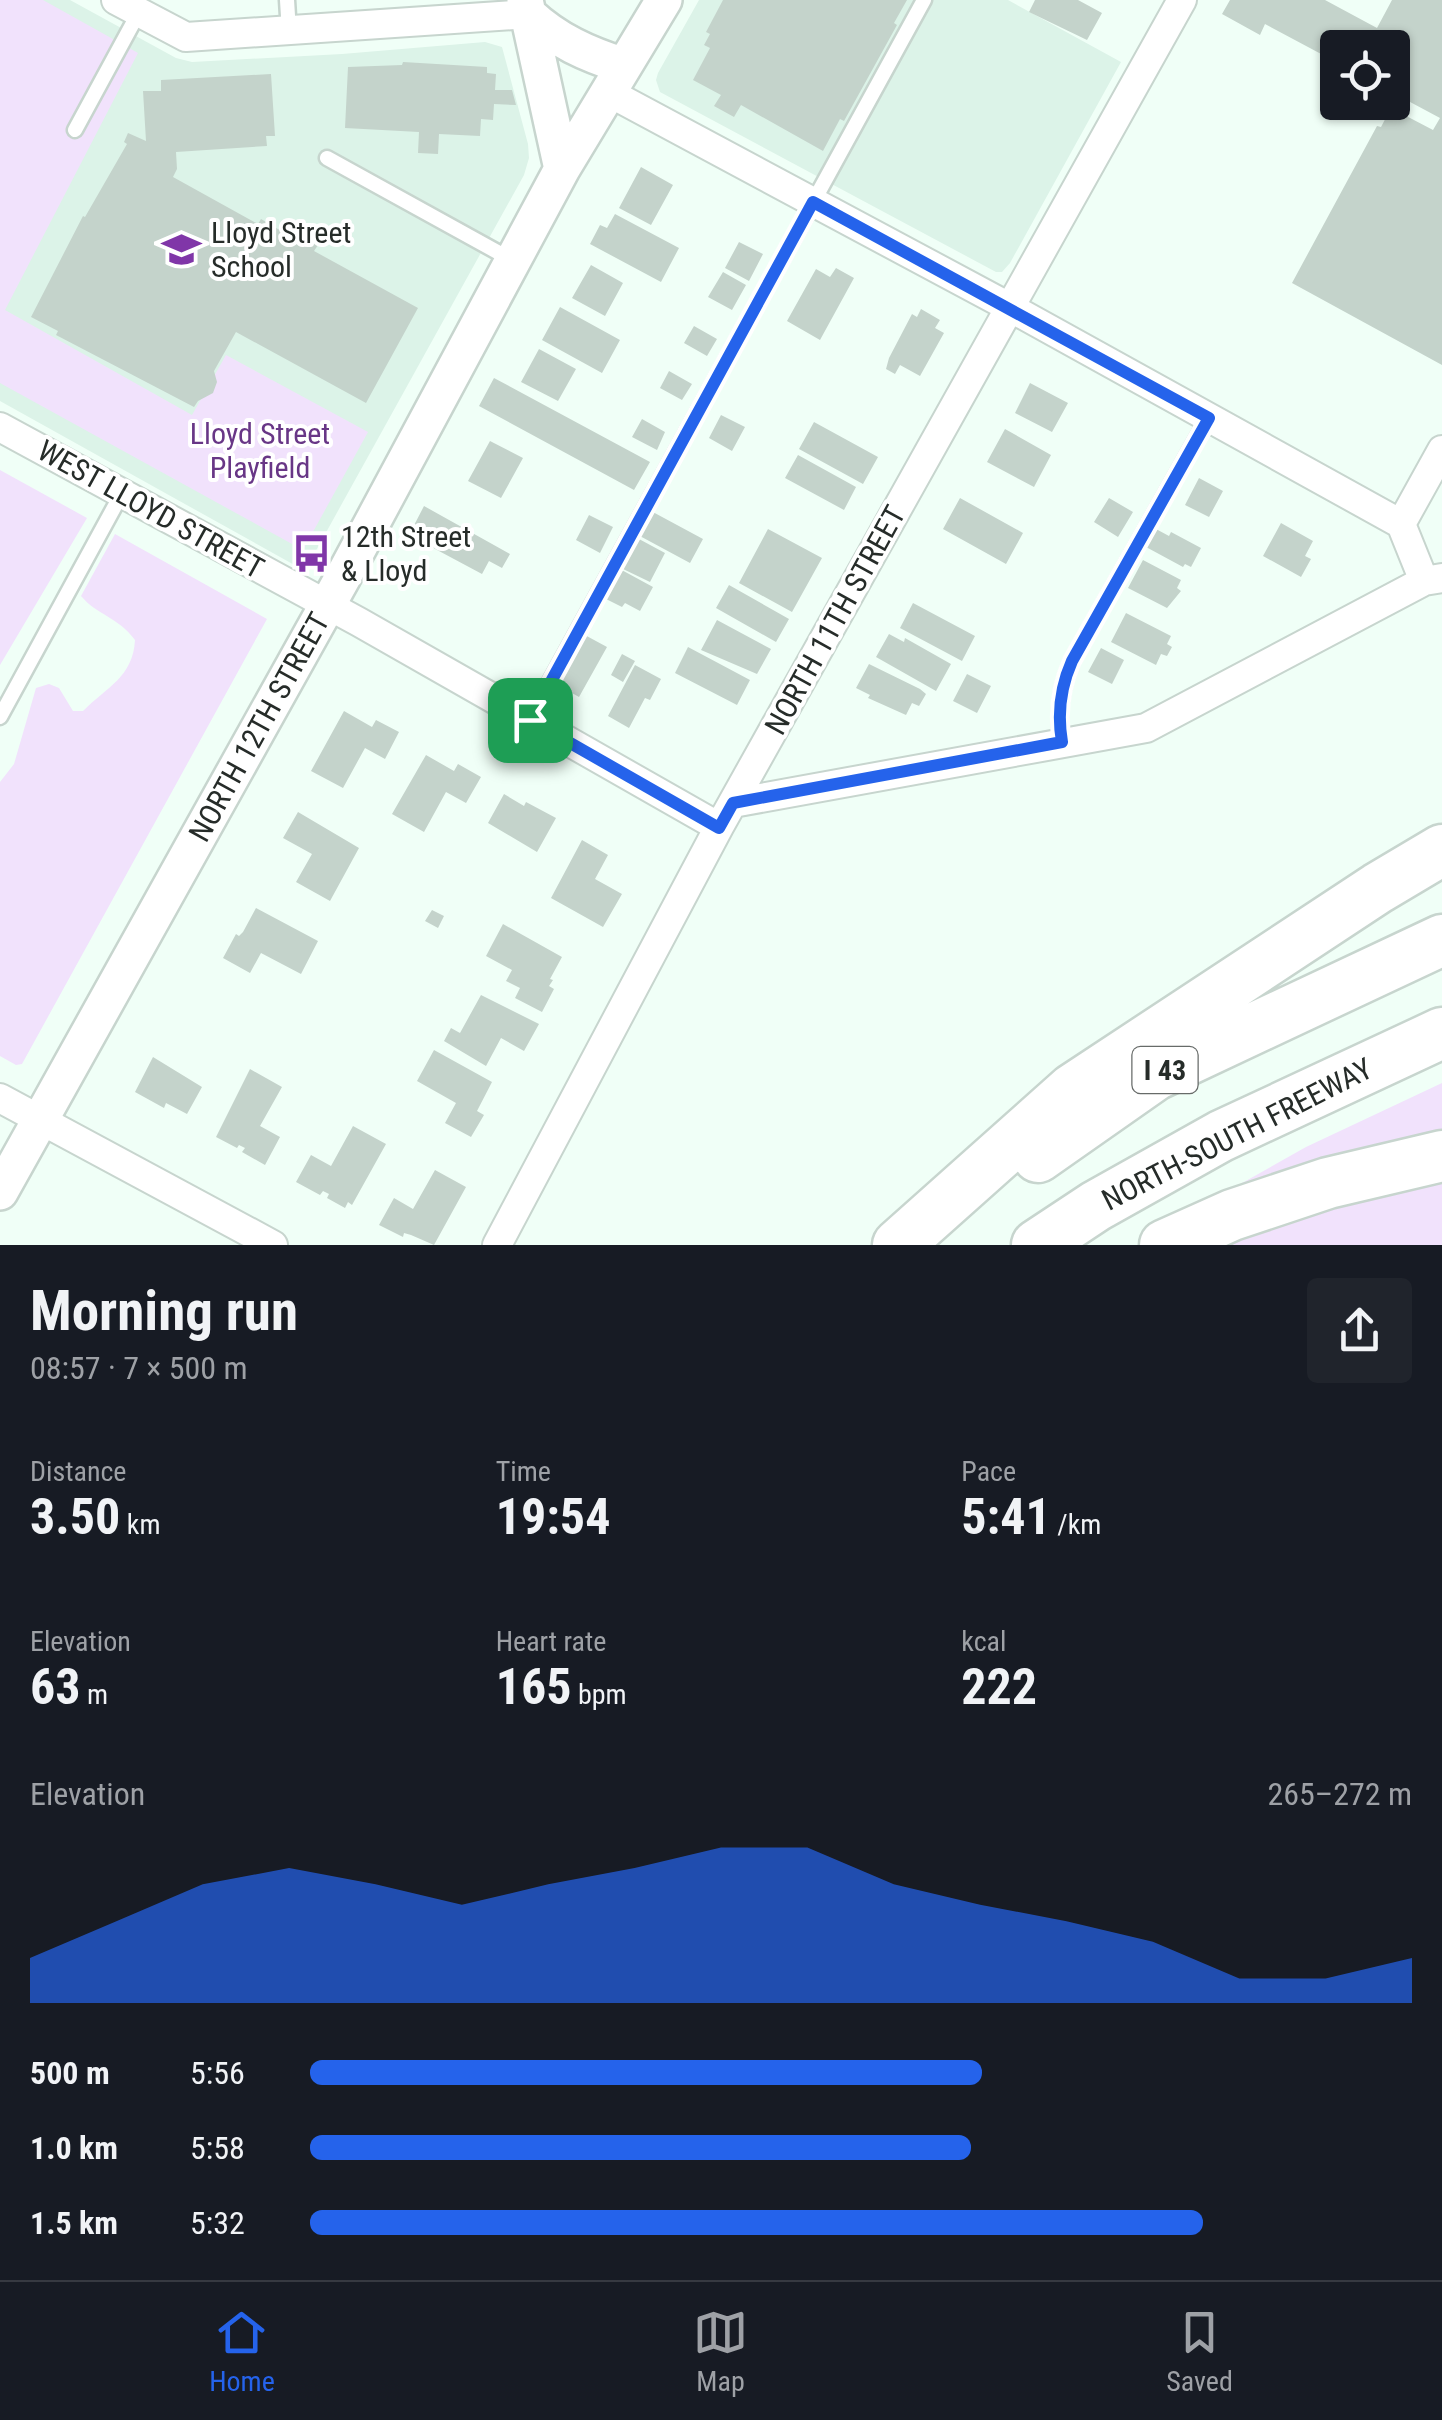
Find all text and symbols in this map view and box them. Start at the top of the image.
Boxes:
map controls [1320,30,1410,120]
button: locate [1320,30,1410,120]
place label: Lloyd Street School [211,215,351,284]
school or university icon: Lloyd Street School [160,228,202,270]
park label: Lloyd Street Playfield [190,416,330,485]
street label: WEST LLOYD STREET [32,432,270,586]
street label: NORTH 11TH STREET [758,500,912,740]
place label: 12th Street & Lloyd [341,519,471,588]
bus stop icon: 12th Street & Lloyd [290,532,332,574]
street label: NORTH 12TH STREET [182,607,336,847]
pin [488,678,573,763]
icon: arrive [503,693,558,748]
road number: I 43 [1132,1047,1198,1093]
street label: NORTH-SOUTH FREEWAY [1096,1051,1378,1217]
button: share [1307,1278,1412,1383]
text: Morning run [30,1279,298,1343]
text: 08:57 · 7 × 500 m [30,1349,248,1387]
text: Distance [30,1455,127,1488]
text: Time [496,1455,551,1488]
text: Pace [961,1455,1016,1488]
text: 3.50 [30,1488,120,1546]
text: 19:54 [496,1488,610,1546]
text: 5:41 [961,1488,1051,1546]
text: km [120,1508,160,1541]
text: /km [1051,1508,1101,1541]
text: Elevation [30,1625,131,1658]
text: Heart rate [496,1625,606,1658]
text: kcal [961,1625,1006,1658]
text: 63 [30,1658,81,1716]
text: 165 [496,1658,571,1716]
text: 222 [961,1658,1037,1716]
text: m [81,1678,108,1711]
text: bpm [571,1678,627,1711]
text: Elevation [30,1775,145,1813]
text: 265–272 m [1267,1775,1412,1813]
text: 500 m [30,2054,110,2092]
text: 5:56 [190,2054,245,2092]
text: 1.0 km [30,2129,118,2167]
text: 5:58 [190,2129,245,2167]
text: 1.5 km [30,2204,118,2242]
text: 5:32 [190,2204,245,2242]
tab: Home [209,2305,275,2398]
tab: Map [693,2305,748,2398]
tab: Saved [1166,2305,1233,2398]

